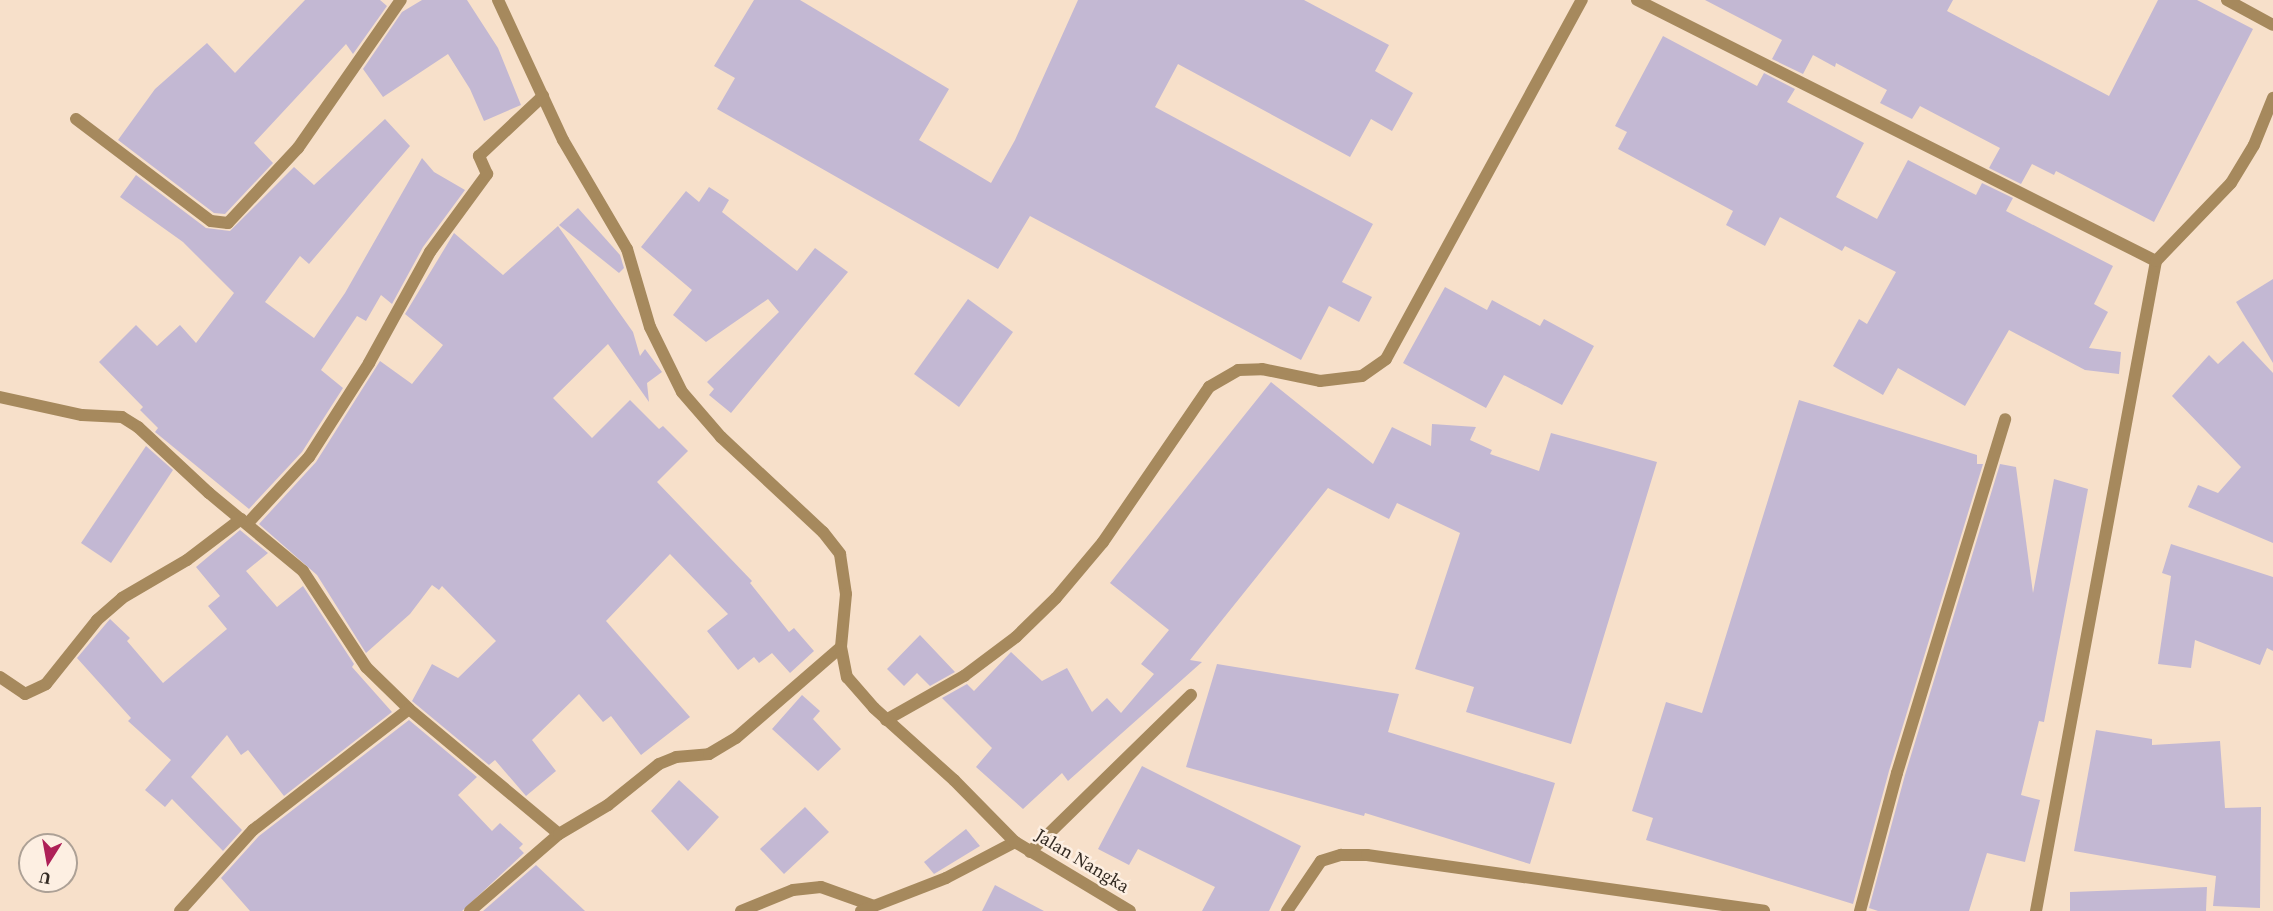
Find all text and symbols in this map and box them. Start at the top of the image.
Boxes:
street label: Jalan Nangka [1031,824,1133,898]
north arrow [18,833,78,893]
text: U [37,867,53,891]

